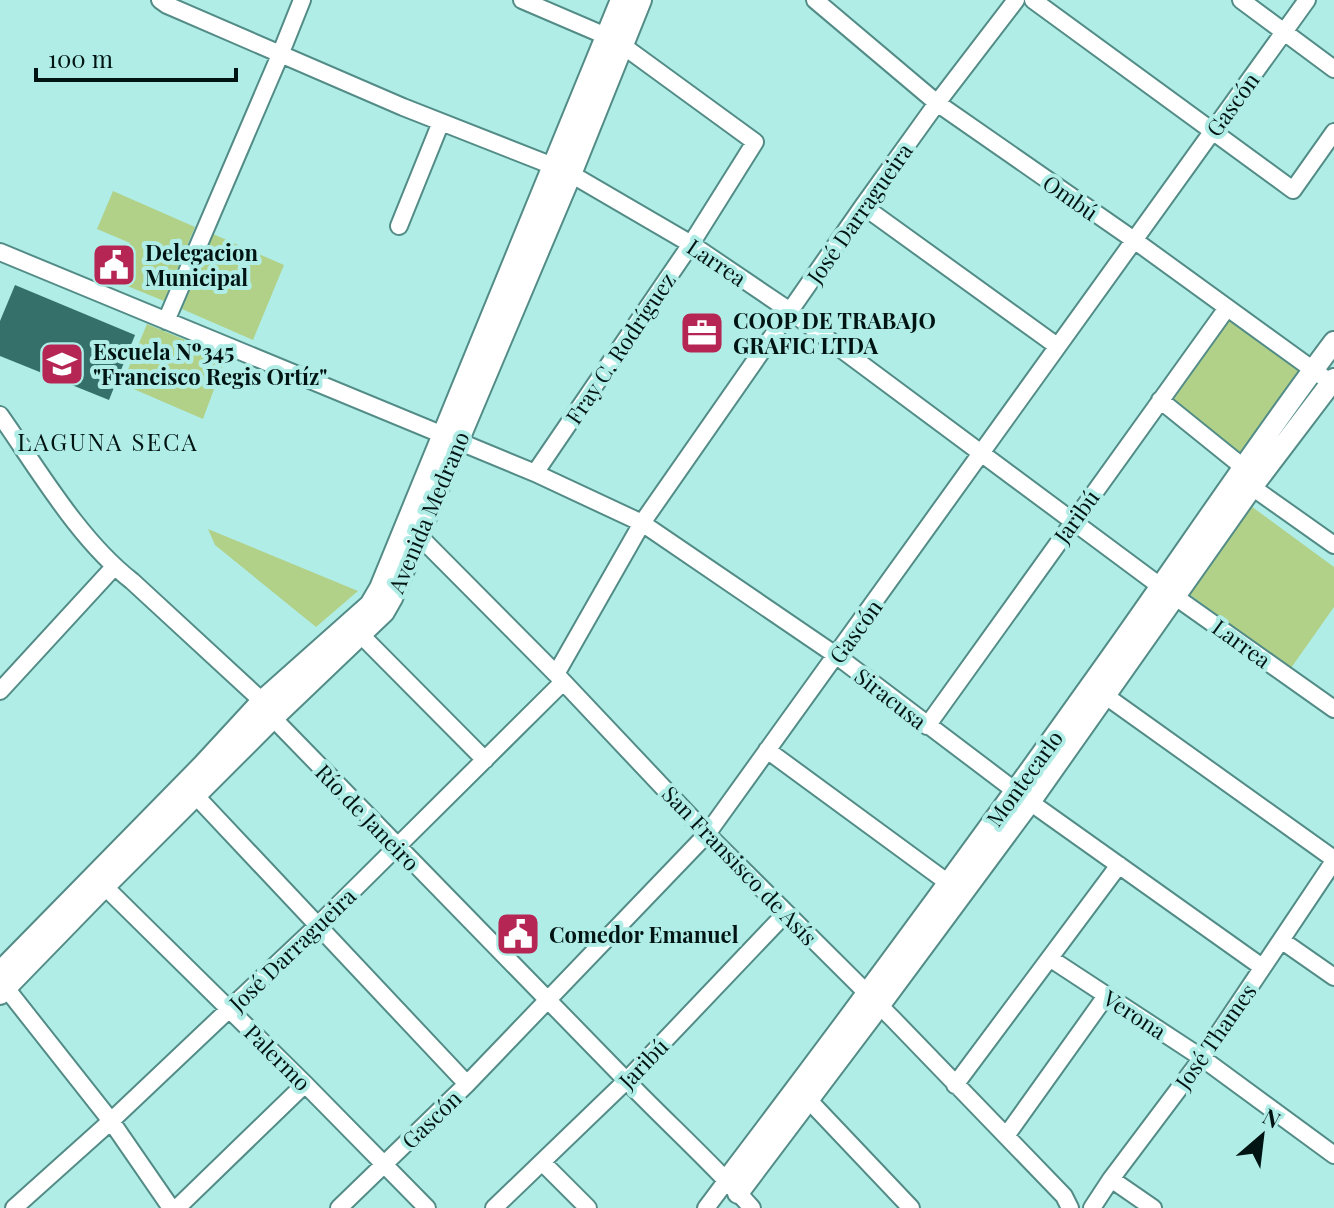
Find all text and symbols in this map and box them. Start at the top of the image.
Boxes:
scale bar [36,32,236,82]
text: 100 m [48,42,113,74]
street label: Gascón [1199,66,1265,142]
street label: José Darragueira [799,137,919,290]
street label: Ombú [1037,167,1105,227]
street label: Larrea [682,231,752,293]
place label: Delegacion Municipal [145,237,258,292]
public building icon: Delegacion Municipal [90,241,138,289]
street label: Fray C. Rodríguez [558,266,682,430]
place label: COOP DE TRABAJO GRAFIC LTDA [733,305,936,360]
office icon: COOP DE TRABAJO GRAFIC LTDA [678,309,726,357]
place label: Escuela Nº345 "Francisco Regis Ortíz" [93,336,327,391]
school or university icon: Escuela Nº345 "Francisco Regis Ortíz" [38,340,86,388]
district label: LAGUNA SECA [17,425,199,457]
street label: Avenida Medrano [380,427,476,598]
street label: Jaribú [1046,483,1106,550]
street label: Gascón [822,593,888,669]
street label: Larrea [1207,612,1277,674]
street label: Siracusa [849,661,933,735]
street label: Montecarlo [979,724,1069,832]
street label: Río de Janeiro [309,757,427,877]
street label: San Fransisco de Asís [656,779,824,951]
street label: José Darragueira [221,881,362,1018]
public building icon: Comedor Emanuel [494,910,542,958]
place label: Comedor Emanuel [549,919,739,949]
street label: José Thames [1167,977,1262,1096]
street label: Verona [1097,982,1172,1045]
street label: Palermo [238,1017,318,1097]
street label: Jaribú [611,1031,674,1095]
street label: Gascón [395,1083,467,1155]
north arrow [1222,1096,1302,1176]
text: N [1258,1100,1286,1134]

